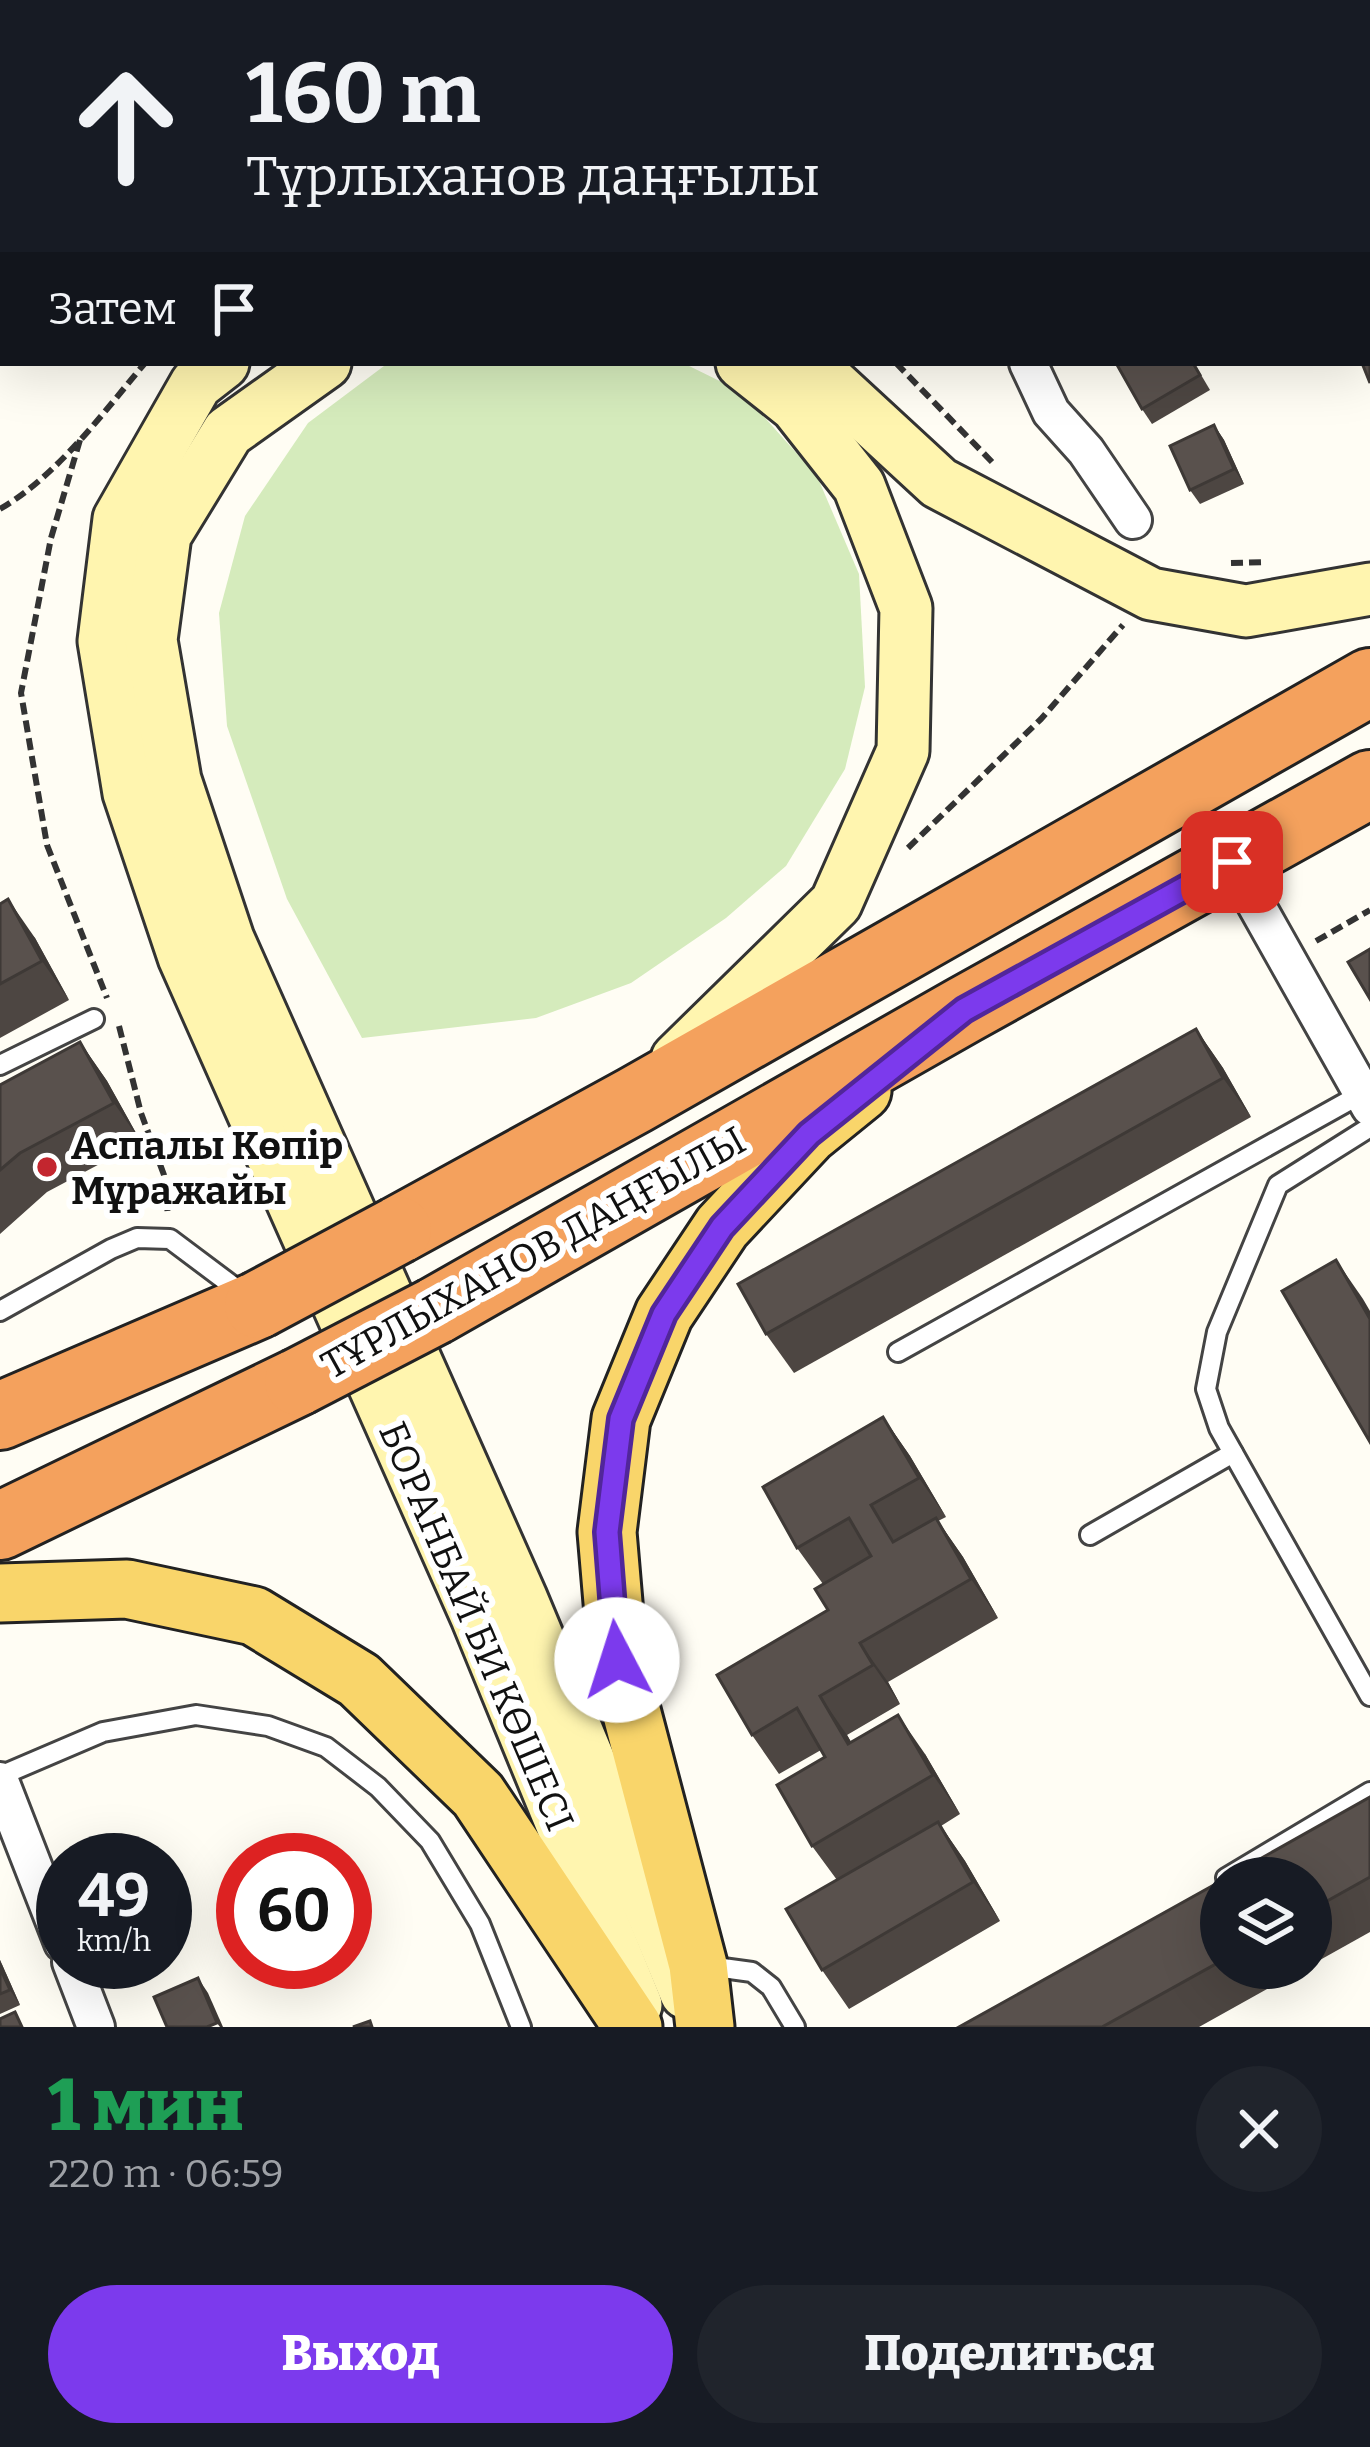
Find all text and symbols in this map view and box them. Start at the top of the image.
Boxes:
text: 160 m [246,43,481,144]
icon: ahead [48,48,204,204]
text: Тұрлыханов даңғылы [246,145,820,209]
icon: arrive [201,276,267,342]
text: Затем [48,282,177,336]
pin [1181,811,1283,913]
icon: arrive [1199,829,1265,895]
street label: ТҰРЛЫХАНОВ ДАҢҒЫЛЫ [314,1117,753,1389]
place label: Аспалы Көпір Мұражайы [71,1123,343,1214]
marker: Аспалы Көпір Мұражайы [34,1154,60,1180]
street label: БОРАНБАЙ БИ КӨШЕСІ [369,1415,583,1838]
position arrow [554,1597,680,1723]
speed limit sign: 60 [216,1833,372,1989]
map controls [1200,1857,1332,1989]
button: layers [1200,1857,1332,1989]
text: 49 [78,1860,150,1932]
text: km/h [77,1923,151,1959]
text: 1 мин [48,2063,244,2149]
button: close [1196,2066,1322,2192]
text: 220 m · 06:59 [48,2151,284,2197]
button: Выход [48,2285,673,2423]
button: Поделиться [697,2285,1322,2423]

